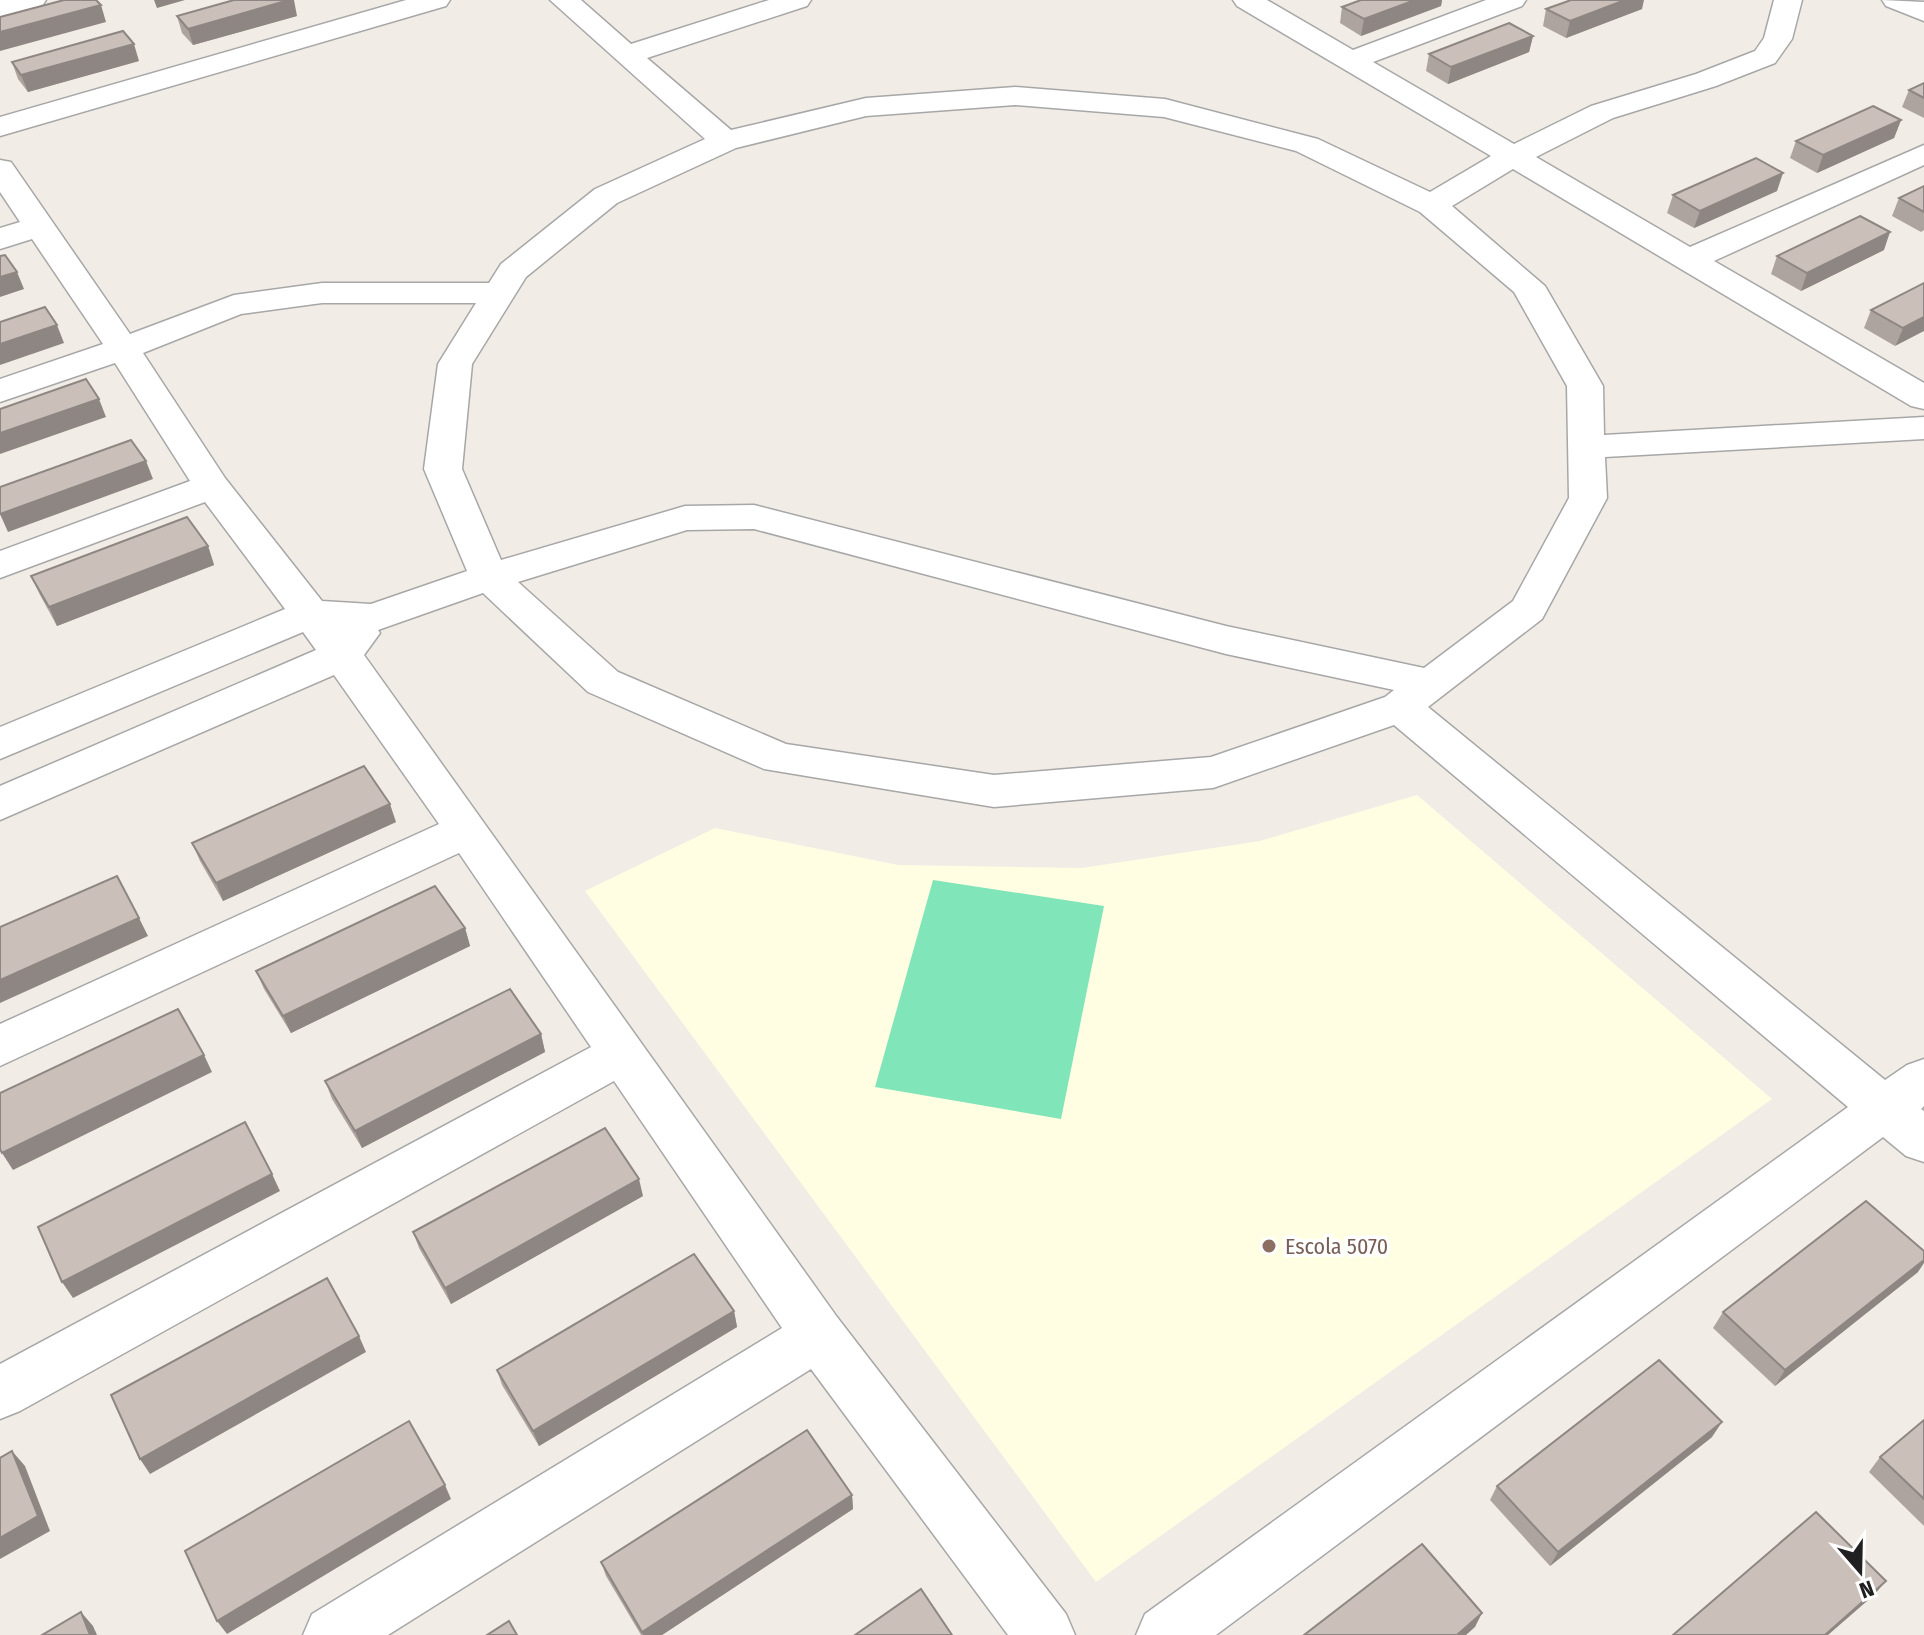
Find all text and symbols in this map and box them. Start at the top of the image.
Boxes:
place label: Escola 5070 [1285,1233,1388,1260]
marker: Escola 5070 [1260,1237,1278,1255]
north arrow [1820,1531,1900,1611]
text: N [1856,1574,1877,1604]

